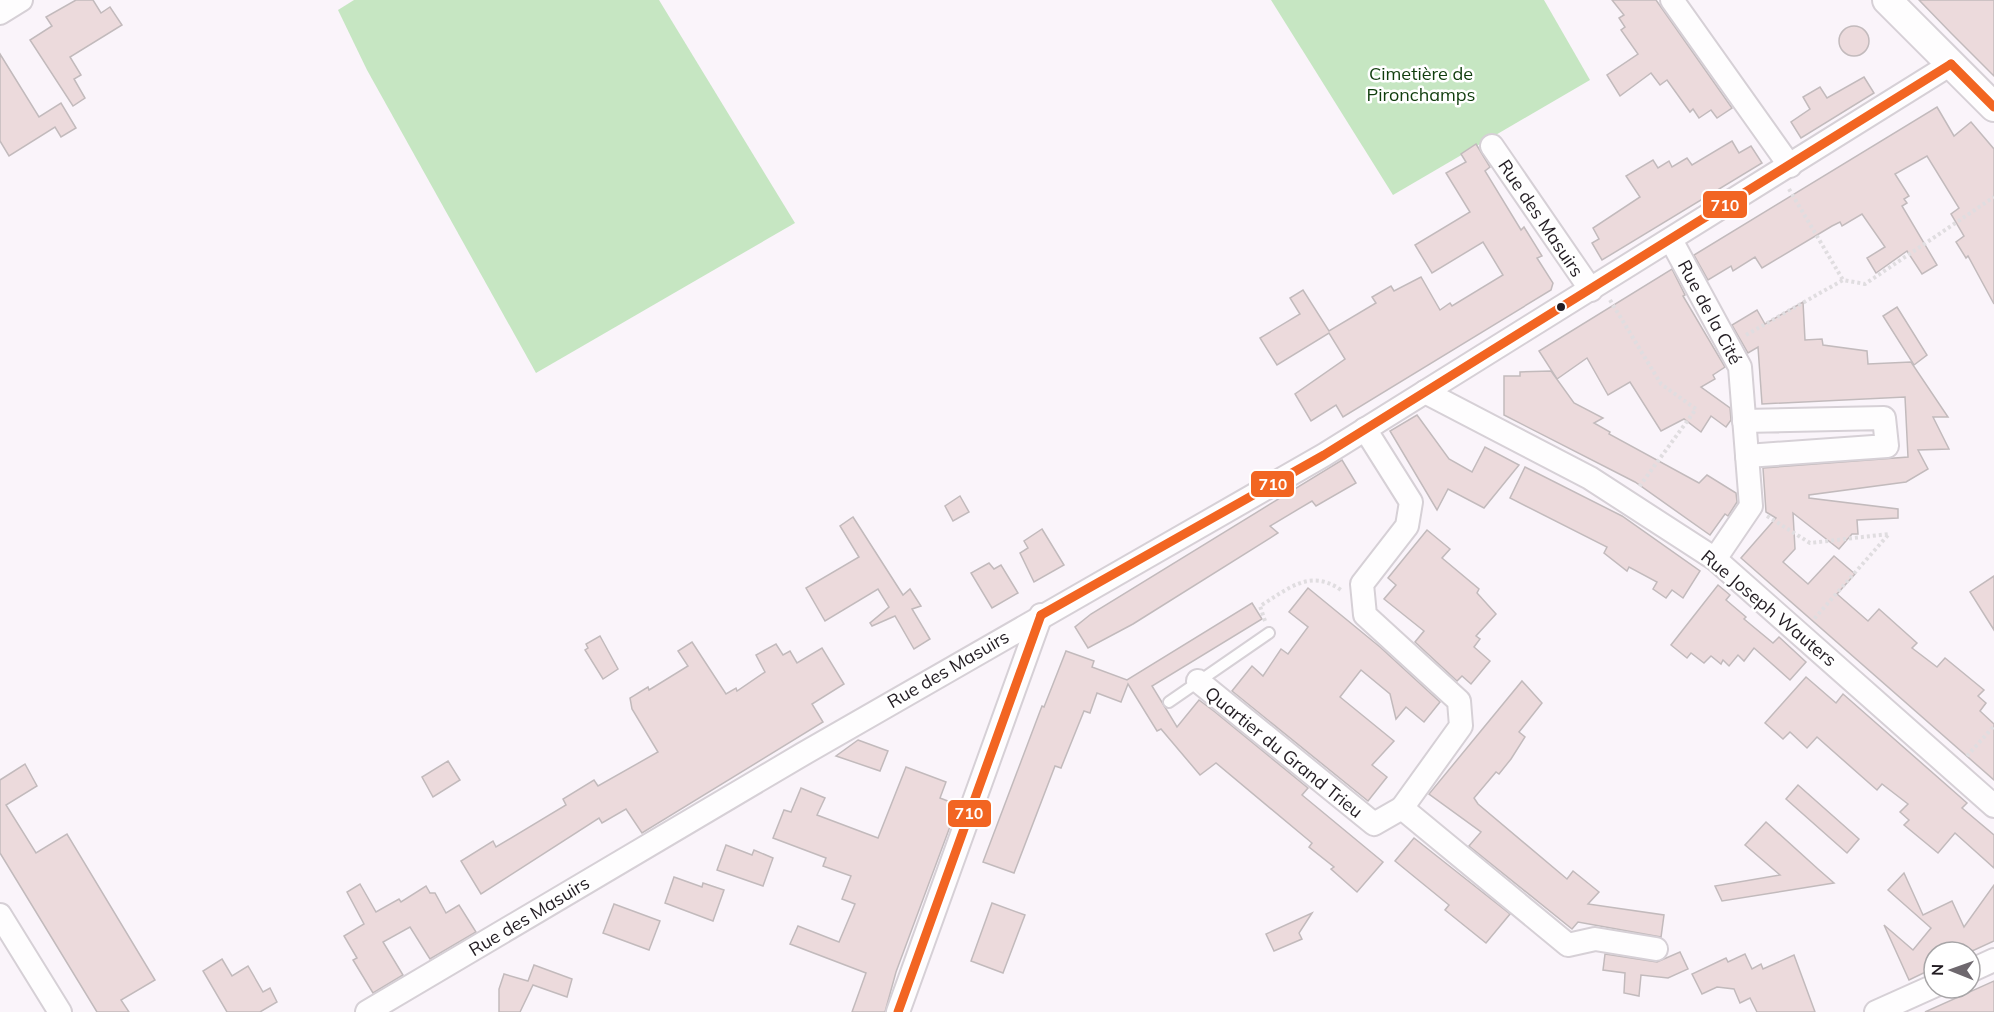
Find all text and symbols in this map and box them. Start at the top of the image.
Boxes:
park label: Cimetière de Pironchamps [1366,62,1476,106]
street label: Rue des Masuirs [1493,155,1589,281]
line badge: 710 [1702,190,1748,219]
text: 710 [1711,195,1739,215]
street label: Rue de la Cité [1673,256,1747,368]
unlabelled marker [1555,301,1567,313]
line badge: 710 [1250,470,1295,498]
text: 710 [1259,474,1287,494]
street label: Rue Joseph Wauters [1697,545,1841,671]
street label: Rue des Masuirs [883,625,1013,713]
street label: Quartier du Grand Trieu [1200,681,1368,823]
line badge: 710 [947,799,992,828]
text: 710 [955,803,983,823]
street label: Rue des Masuirs [464,871,594,961]
north arrow [1922,940,1982,1000]
text: N [1927,964,1947,976]

